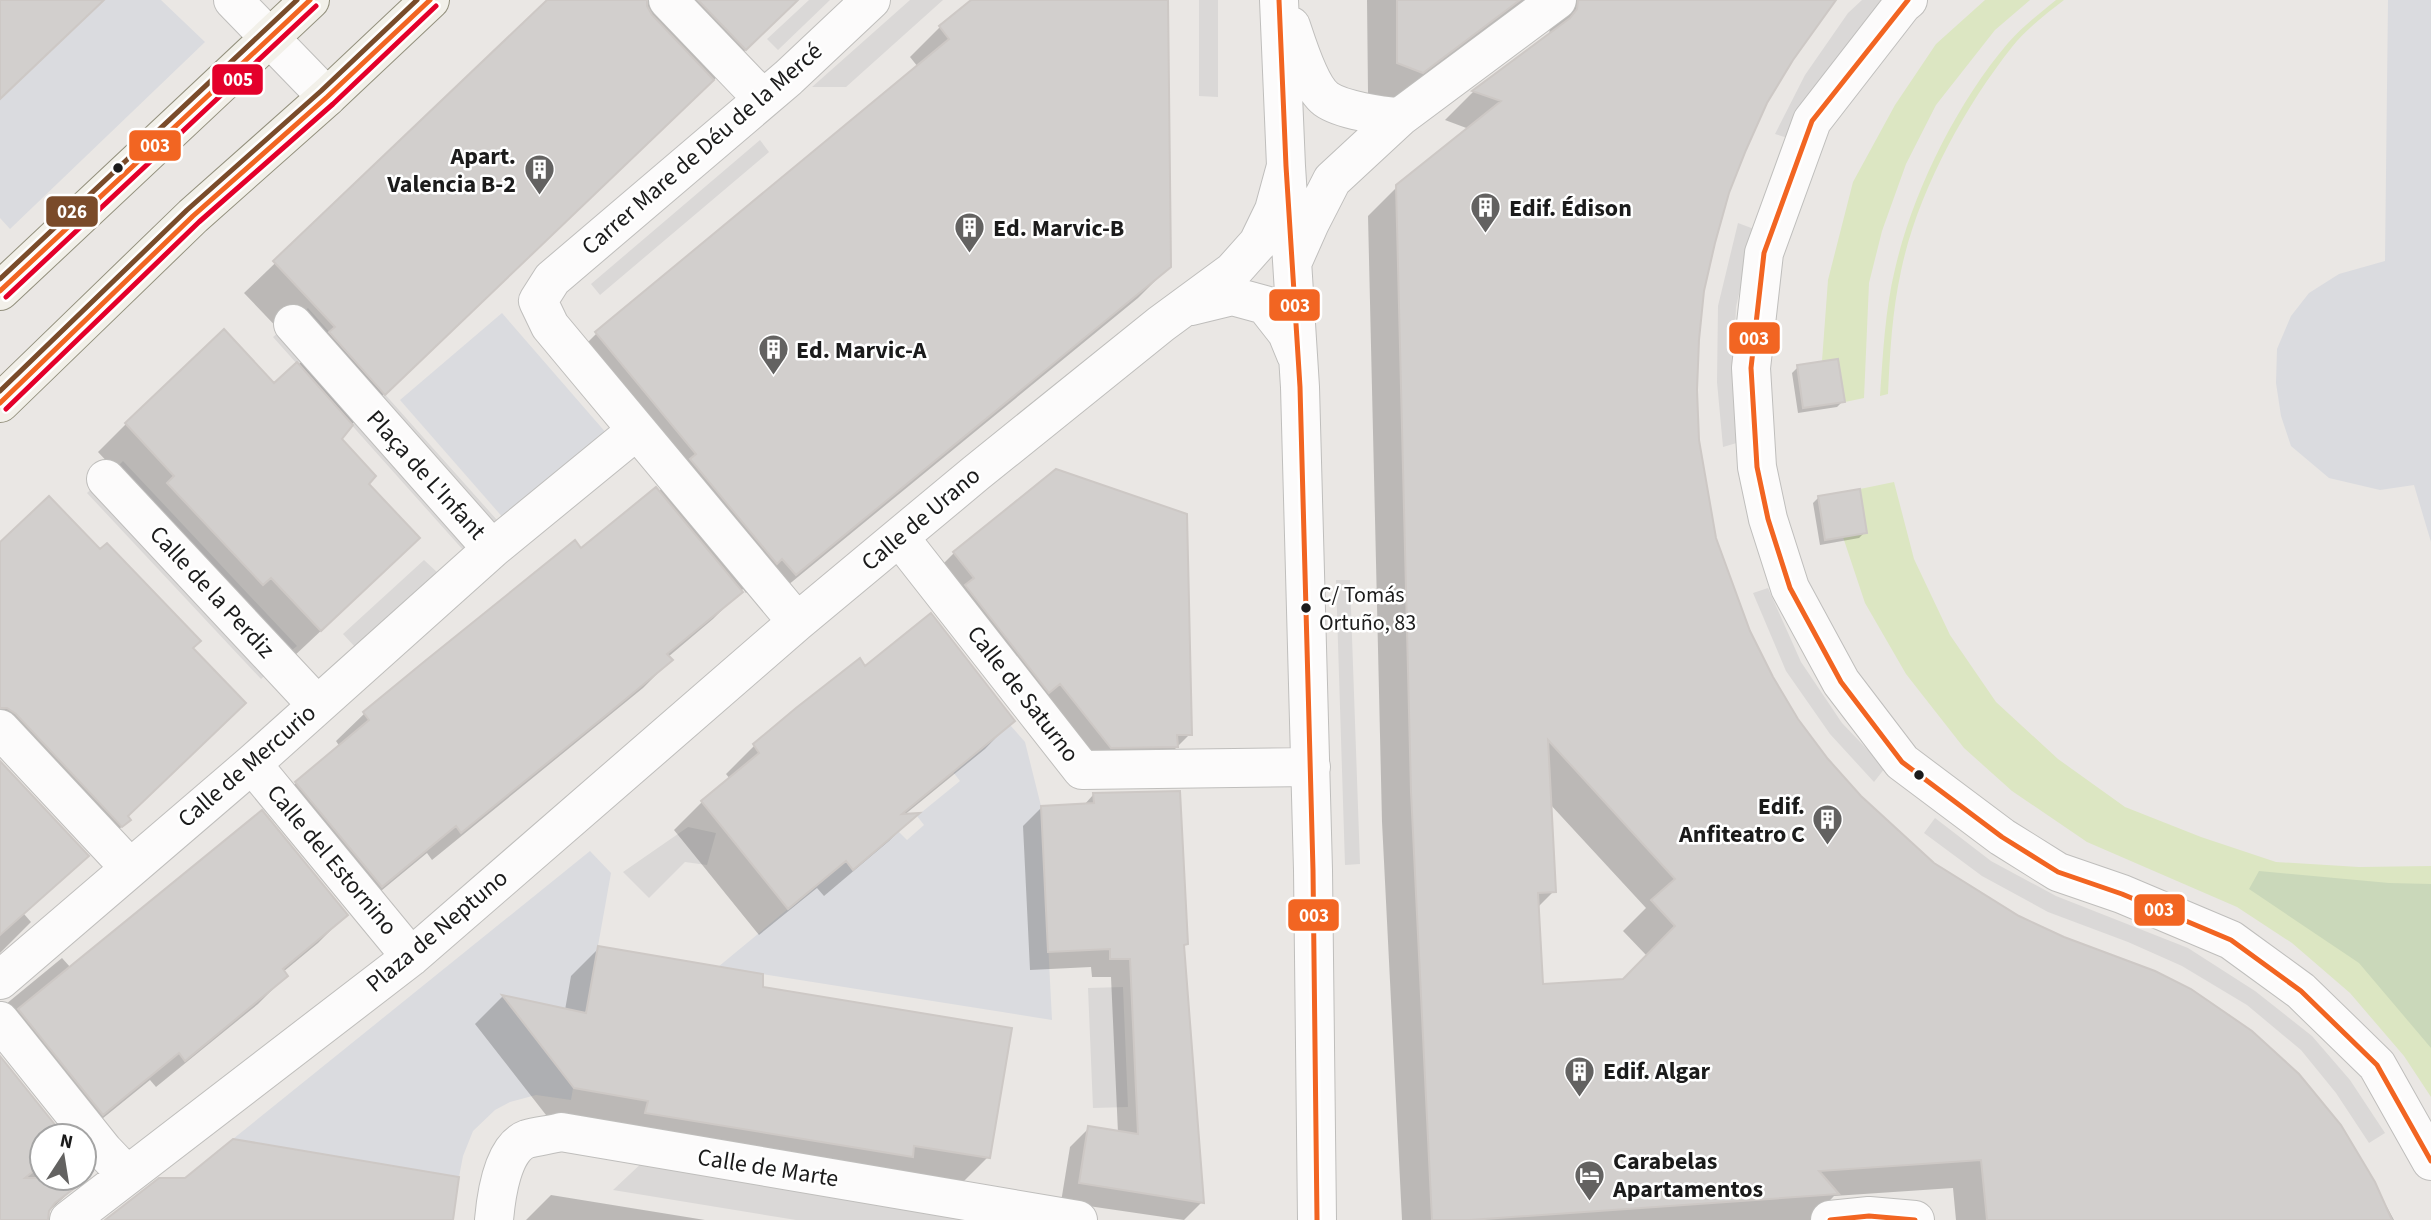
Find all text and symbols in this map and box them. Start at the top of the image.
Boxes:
street label: Carrer Mare de Déu de la Mercé [574,34,830,264]
line badge: 005 [211,63,264,96]
text: 005 [223,67,253,94]
line badge: 003 [128,129,182,162]
text: 003 [140,133,170,160]
place label: Apart. Valencia B-2 [386,139,516,202]
building icon: Apart. Valencia B-2 [522,153,556,197]
unlabelled marker [111,161,125,175]
building icon: Edif. Édison [1469,191,1503,235]
place label: Edif. Édison [1509,191,1632,226]
line badge: 026 [45,195,99,228]
text: 026 [57,199,87,226]
building icon: Ed. Marvic-B [953,211,987,255]
place label: Ed. Marvic-B [993,211,1124,246]
line badge: 003 [1268,288,1321,322]
text: 003 [1280,293,1310,320]
line badge: 003 [1728,321,1781,355]
text: 003 [1739,326,1769,353]
building icon: Ed. Marvic-A [756,333,790,377]
place label: Ed. Marvic-A [796,333,927,368]
street label: Plaça de L'Infant [358,402,494,548]
street label: Calle de Urano [854,459,988,579]
street label: Calle de la Perdiz [141,518,283,666]
place label: C/ Tomás Ortuño, 83 [1319,579,1416,639]
marker: C/ Tomás Ortuño, 83 [1299,601,1313,615]
street label: Calle de Saturno [958,618,1088,770]
street label: Calle de Mercurio [170,696,324,836]
unlabelled marker [1912,768,1926,782]
street label: Calle del Estornino [258,777,406,943]
place label: Edif. Anfiteatro C [1678,789,1805,852]
building icon: Edif. Anfiteatro C [1811,803,1845,847]
street label: Plaza de Neptuno [358,861,516,1001]
line badge: 003 [2133,893,2186,927]
text: 003 [2144,897,2174,924]
line badge: 003 [1287,898,1340,932]
text: 003 [1299,903,1329,930]
building icon: Edif. Algar [1563,1054,1597,1098]
place label: Edif. Algar [1603,1054,1711,1089]
north arrow [28,1122,98,1192]
text: N [57,1127,75,1156]
street label: Calle de Marte [695,1140,841,1196]
place label: Carabelas Apartamentos [1612,1144,1763,1207]
hotel icon: Carabelas Apartamentos [1573,1158,1607,1202]

